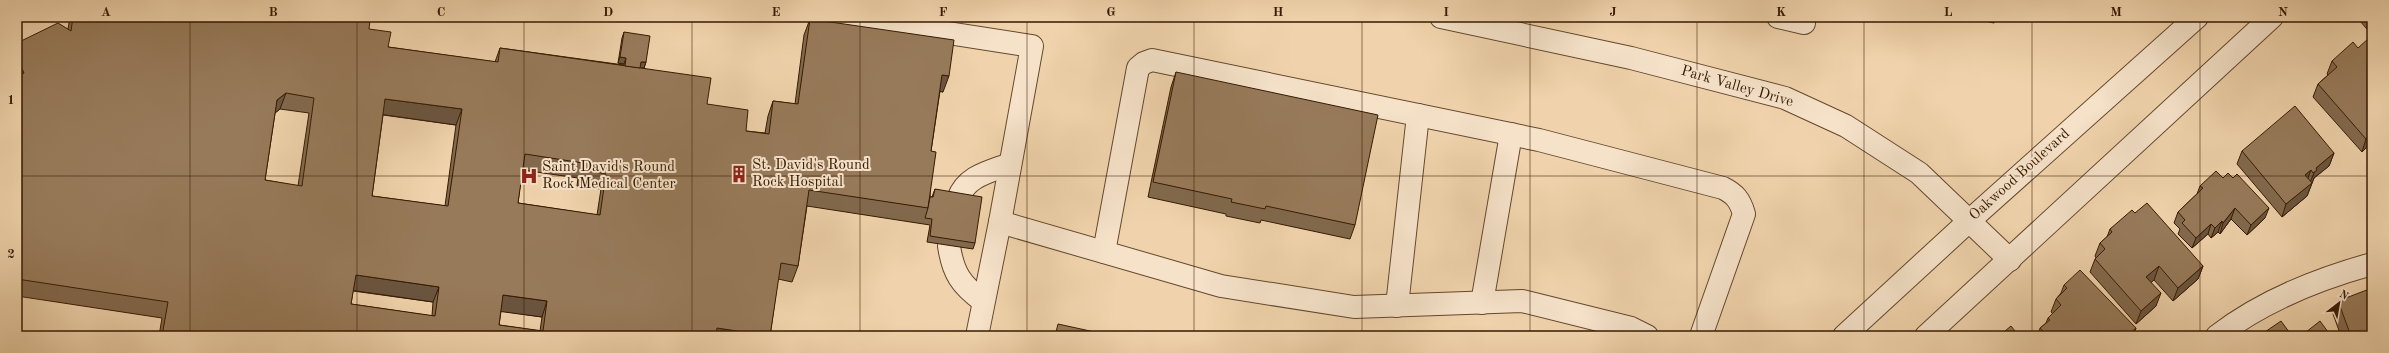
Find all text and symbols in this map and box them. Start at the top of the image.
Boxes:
text: A [101,6,111,19]
text: B [268,6,278,19]
text: C [437,6,445,19]
text: D [603,6,613,19]
text: E [772,6,781,19]
text: F [939,6,948,19]
text: G [1106,6,1116,19]
text: H [1273,6,1284,19]
text: I [1443,6,1449,19]
text: J [1609,6,1617,19]
text: K [1776,6,1786,19]
text: L [1944,6,1953,19]
text: M [2110,6,2122,19]
text: N [2278,6,2288,19]
street label: Park Valley Drive [1679,64,1795,110]
text: 1 [7,94,15,107]
street label: Oakwood Boulevard [1967,126,2073,224]
place label: St. David's Round Rock Hospital [752,158,870,190]
place label: Saint David's Round Rock Medical Center [542,160,676,192]
building icon: St. David's Round Rock Hospital [729,164,749,184]
hospital icon: Saint David's Round Rock Medical Center [519,166,539,186]
text: 2 [7,248,15,261]
north arrow [2319,283,2359,323]
text: N [2337,289,2350,303]

